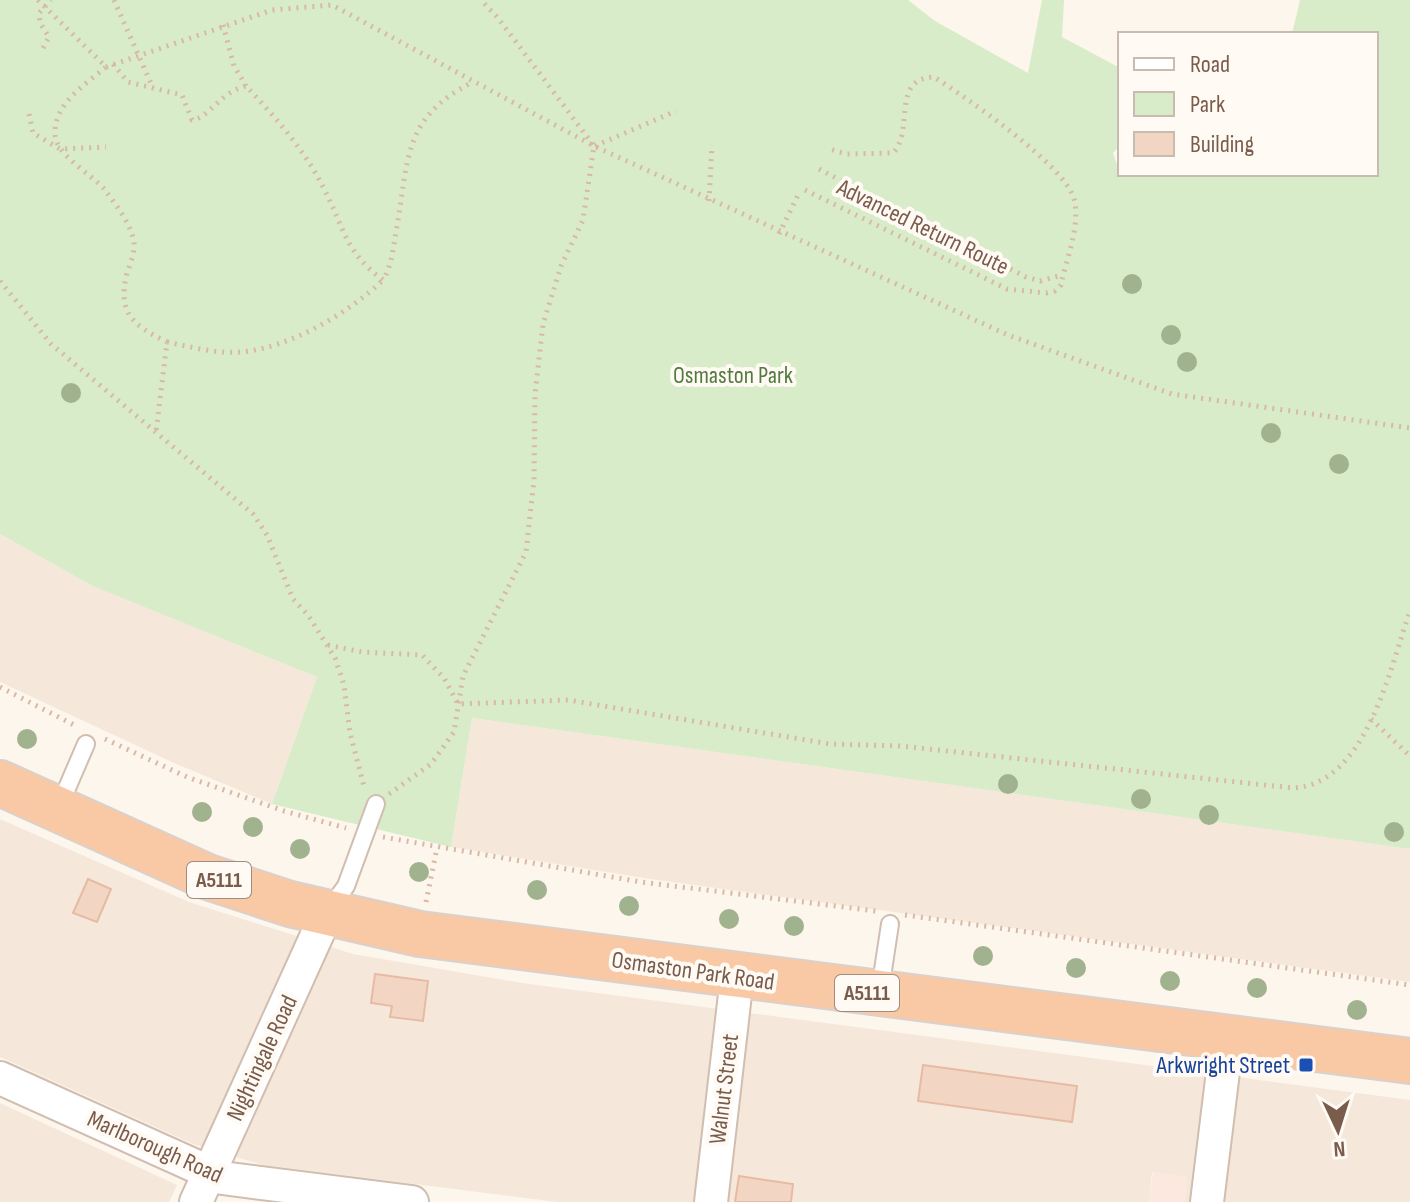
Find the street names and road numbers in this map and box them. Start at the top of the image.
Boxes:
street label: Advanced Return Route [831,172,1014,281]
road number: A5111 [187,862,251,898]
street label: Osmaston Park Road [610,945,776,997]
road number: A5111 [835,975,899,1011]
street label: Nightingale Road [220,991,304,1125]
street label: Walnut Street [703,1032,745,1146]
street label: Marlborough Road [83,1104,227,1190]

